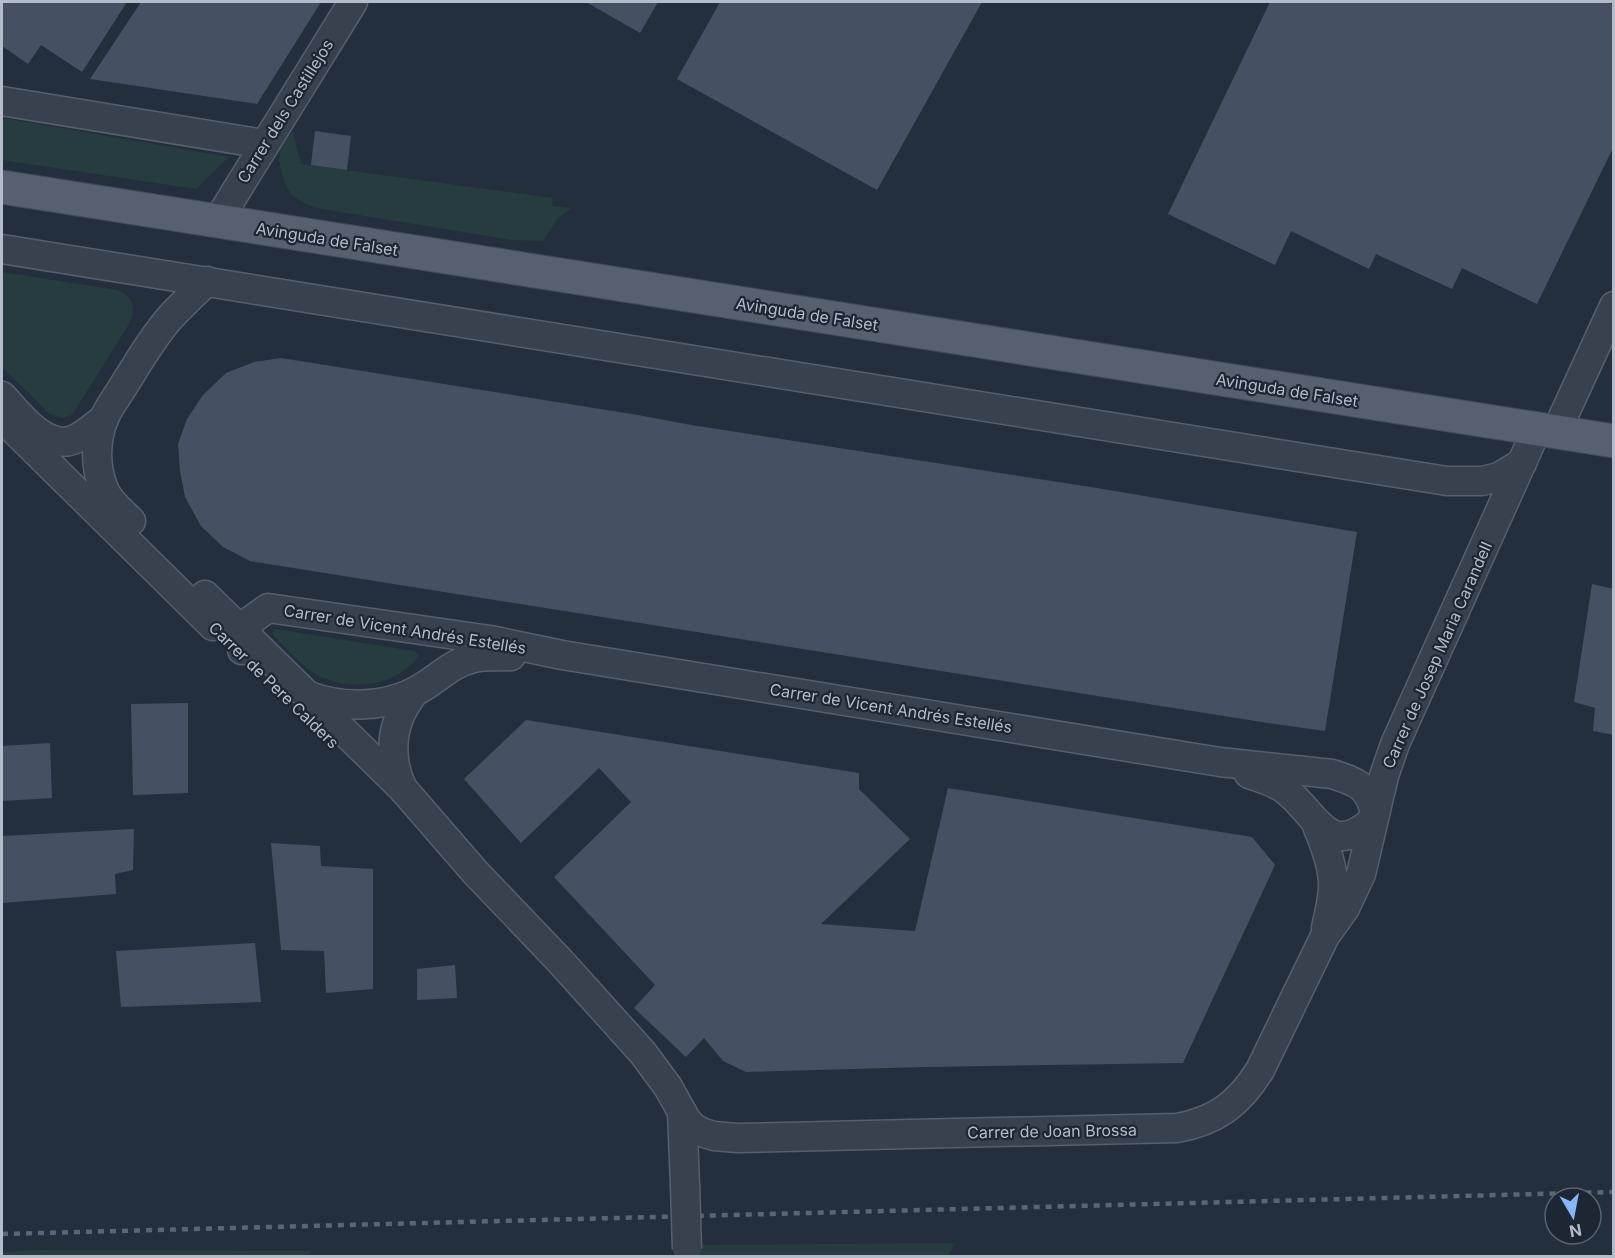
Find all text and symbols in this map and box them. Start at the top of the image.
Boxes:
street label: Carrer dels Castillejos [233,35,337,187]
street label: Avinguda de Falset [255,218,399,260]
street label: Avinguda de Falset [735,293,879,335]
street label: Avinguda de Falset [1215,369,1359,411]
street label: Carrer de Josep Maria Carandell [1378,539,1496,771]
street label: Carrer de Vicent Andrés Estellés [282,600,528,658]
street label: Carrer de Pere Calders [205,618,343,752]
street label: Carrer de Vicent Andrés Estellés [768,679,1014,737]
street label: Carrer de Joan Brossa [967,1120,1137,1142]
north arrow [1543,1186,1603,1246]
text: N [1568,1220,1583,1242]

